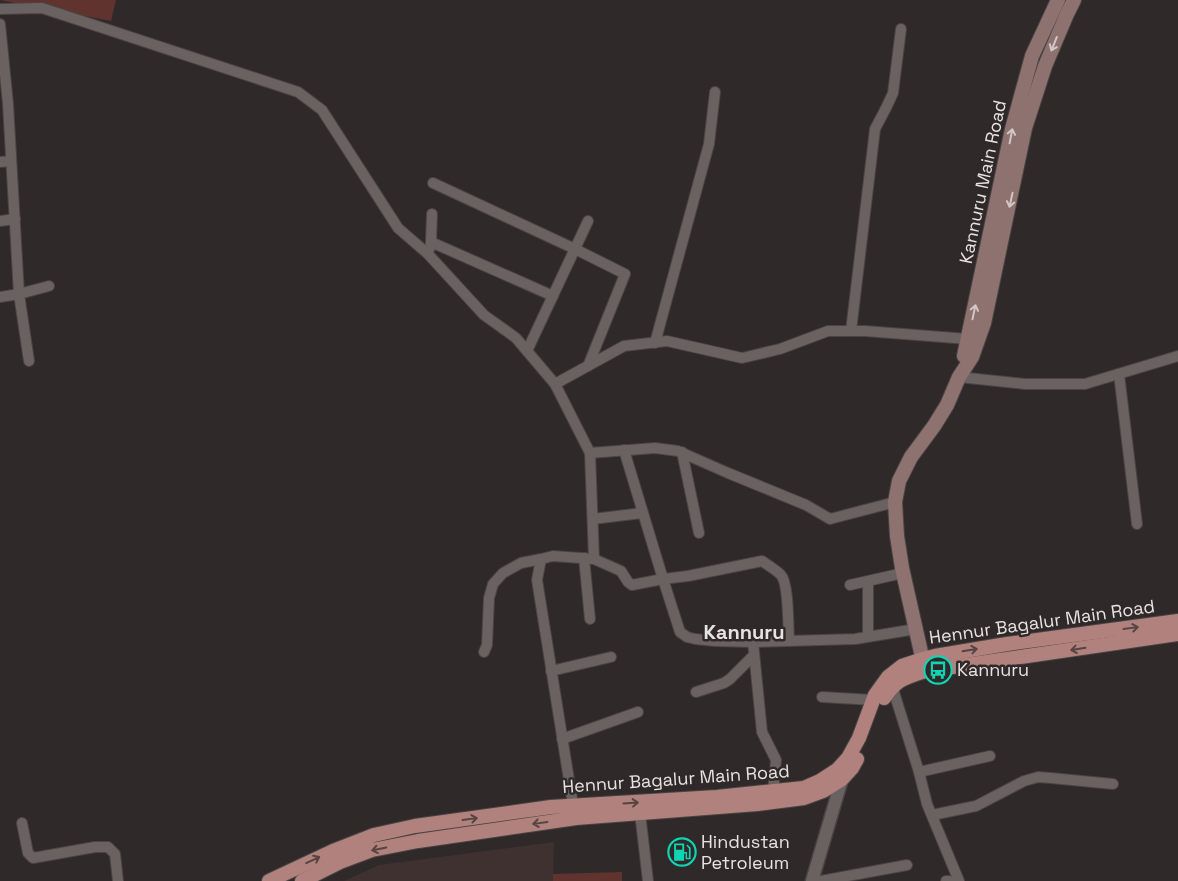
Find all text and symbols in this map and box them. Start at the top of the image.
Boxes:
one-way arrow [1049,36,1058,51]
street label: Kannuru Main Road [954,98,1011,266]
one-way arrow [1006,128,1016,144]
one-way arrow [1005,192,1015,208]
one-way arrow [970,304,979,320]
street label: Hennur Bagalur Main Road [928,594,1156,649]
district label: Kannuru [703,619,785,645]
one-way arrow [1123,623,1139,633]
one-way arrow [962,645,978,655]
one-way arrow [1070,645,1086,655]
bus stop icon: Kannuru [923,655,953,685]
place label: Kannuru [957,658,1029,681]
street label: Hennur Bagalur Main Road [562,759,790,798]
one-way arrow [623,798,639,807]
one-way arrow [461,813,477,823]
one-way arrow [532,818,548,828]
place label: Hindustan Petroleum [701,830,790,874]
fuel station icon: Hindustan Petroleum [667,837,697,867]
one-way arrow [372,845,388,854]
one-way arrow [305,855,320,864]

